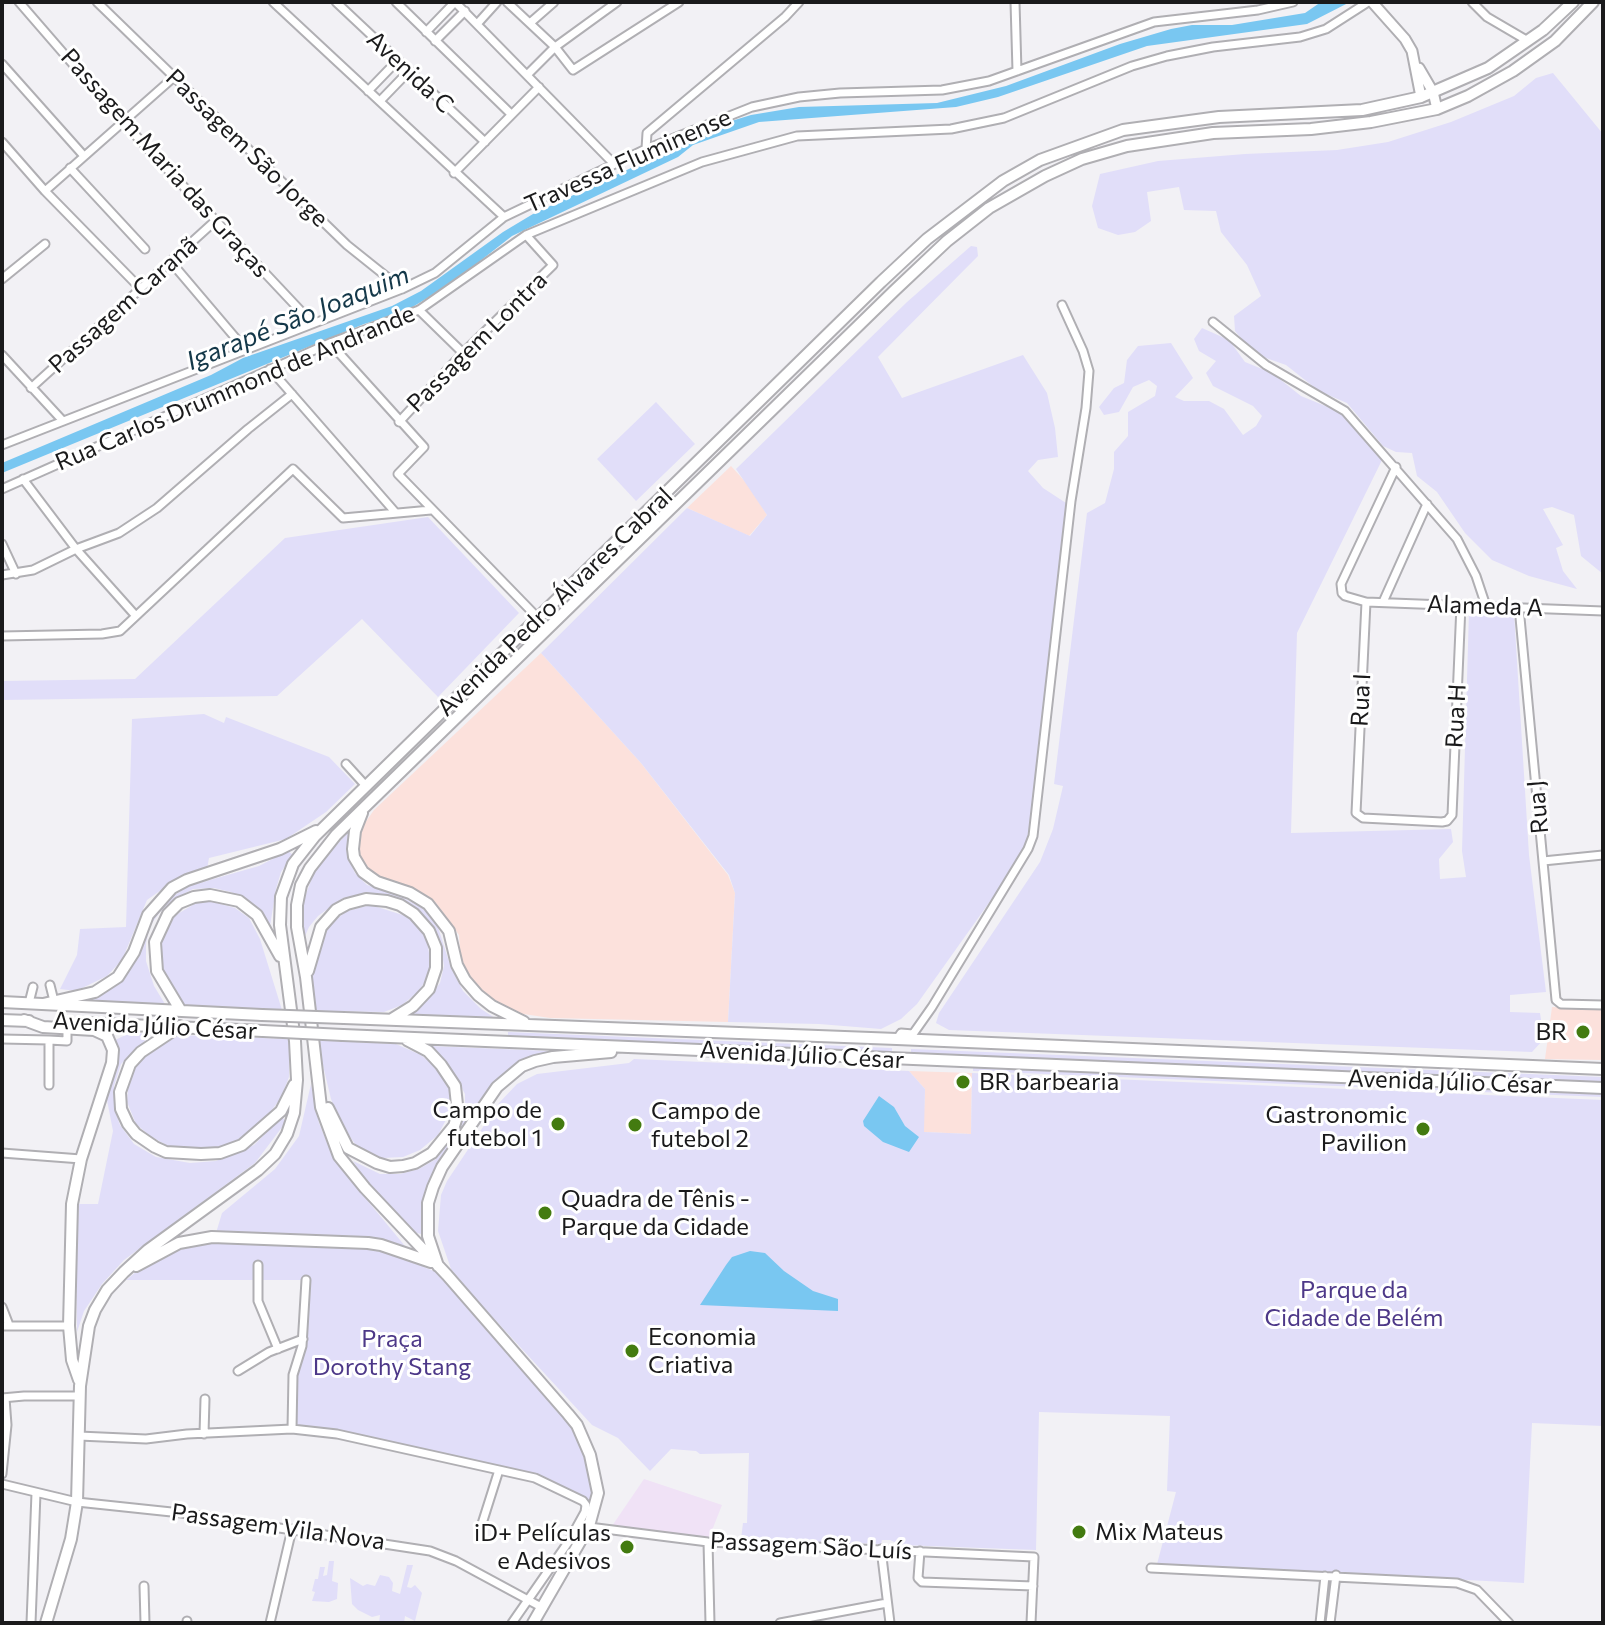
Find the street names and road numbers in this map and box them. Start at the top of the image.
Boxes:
street label: Avenida C [361,25,459,119]
street label: Passagem Maria das Graças [55,43,275,283]
street label: Passagem São Jorge [160,63,334,233]
street label: Travessa Fluminense [520,103,736,219]
street label: Passagem Caranã [43,231,203,379]
street label: Passagem Lontra [401,266,553,418]
street label: Rua Carlos Drummond de Andrande [51,299,419,477]
street label: Avenida Pedro Álvares Cabral [431,482,679,722]
street label: Alameda A [1426,590,1544,622]
street label: Rua I [1345,673,1377,727]
street label: Rua H [1440,683,1472,749]
street label: Rua J [1521,779,1555,835]
street label: Avenida Júlio César [52,1006,258,1046]
street label: Avenida Júlio César [699,1035,905,1075]
street label: Avenida Júlio César [1347,1064,1553,1100]
street label: Passagem Vila Nova [169,1498,387,1556]
street label: Passagem São Luís [709,1526,913,1566]

